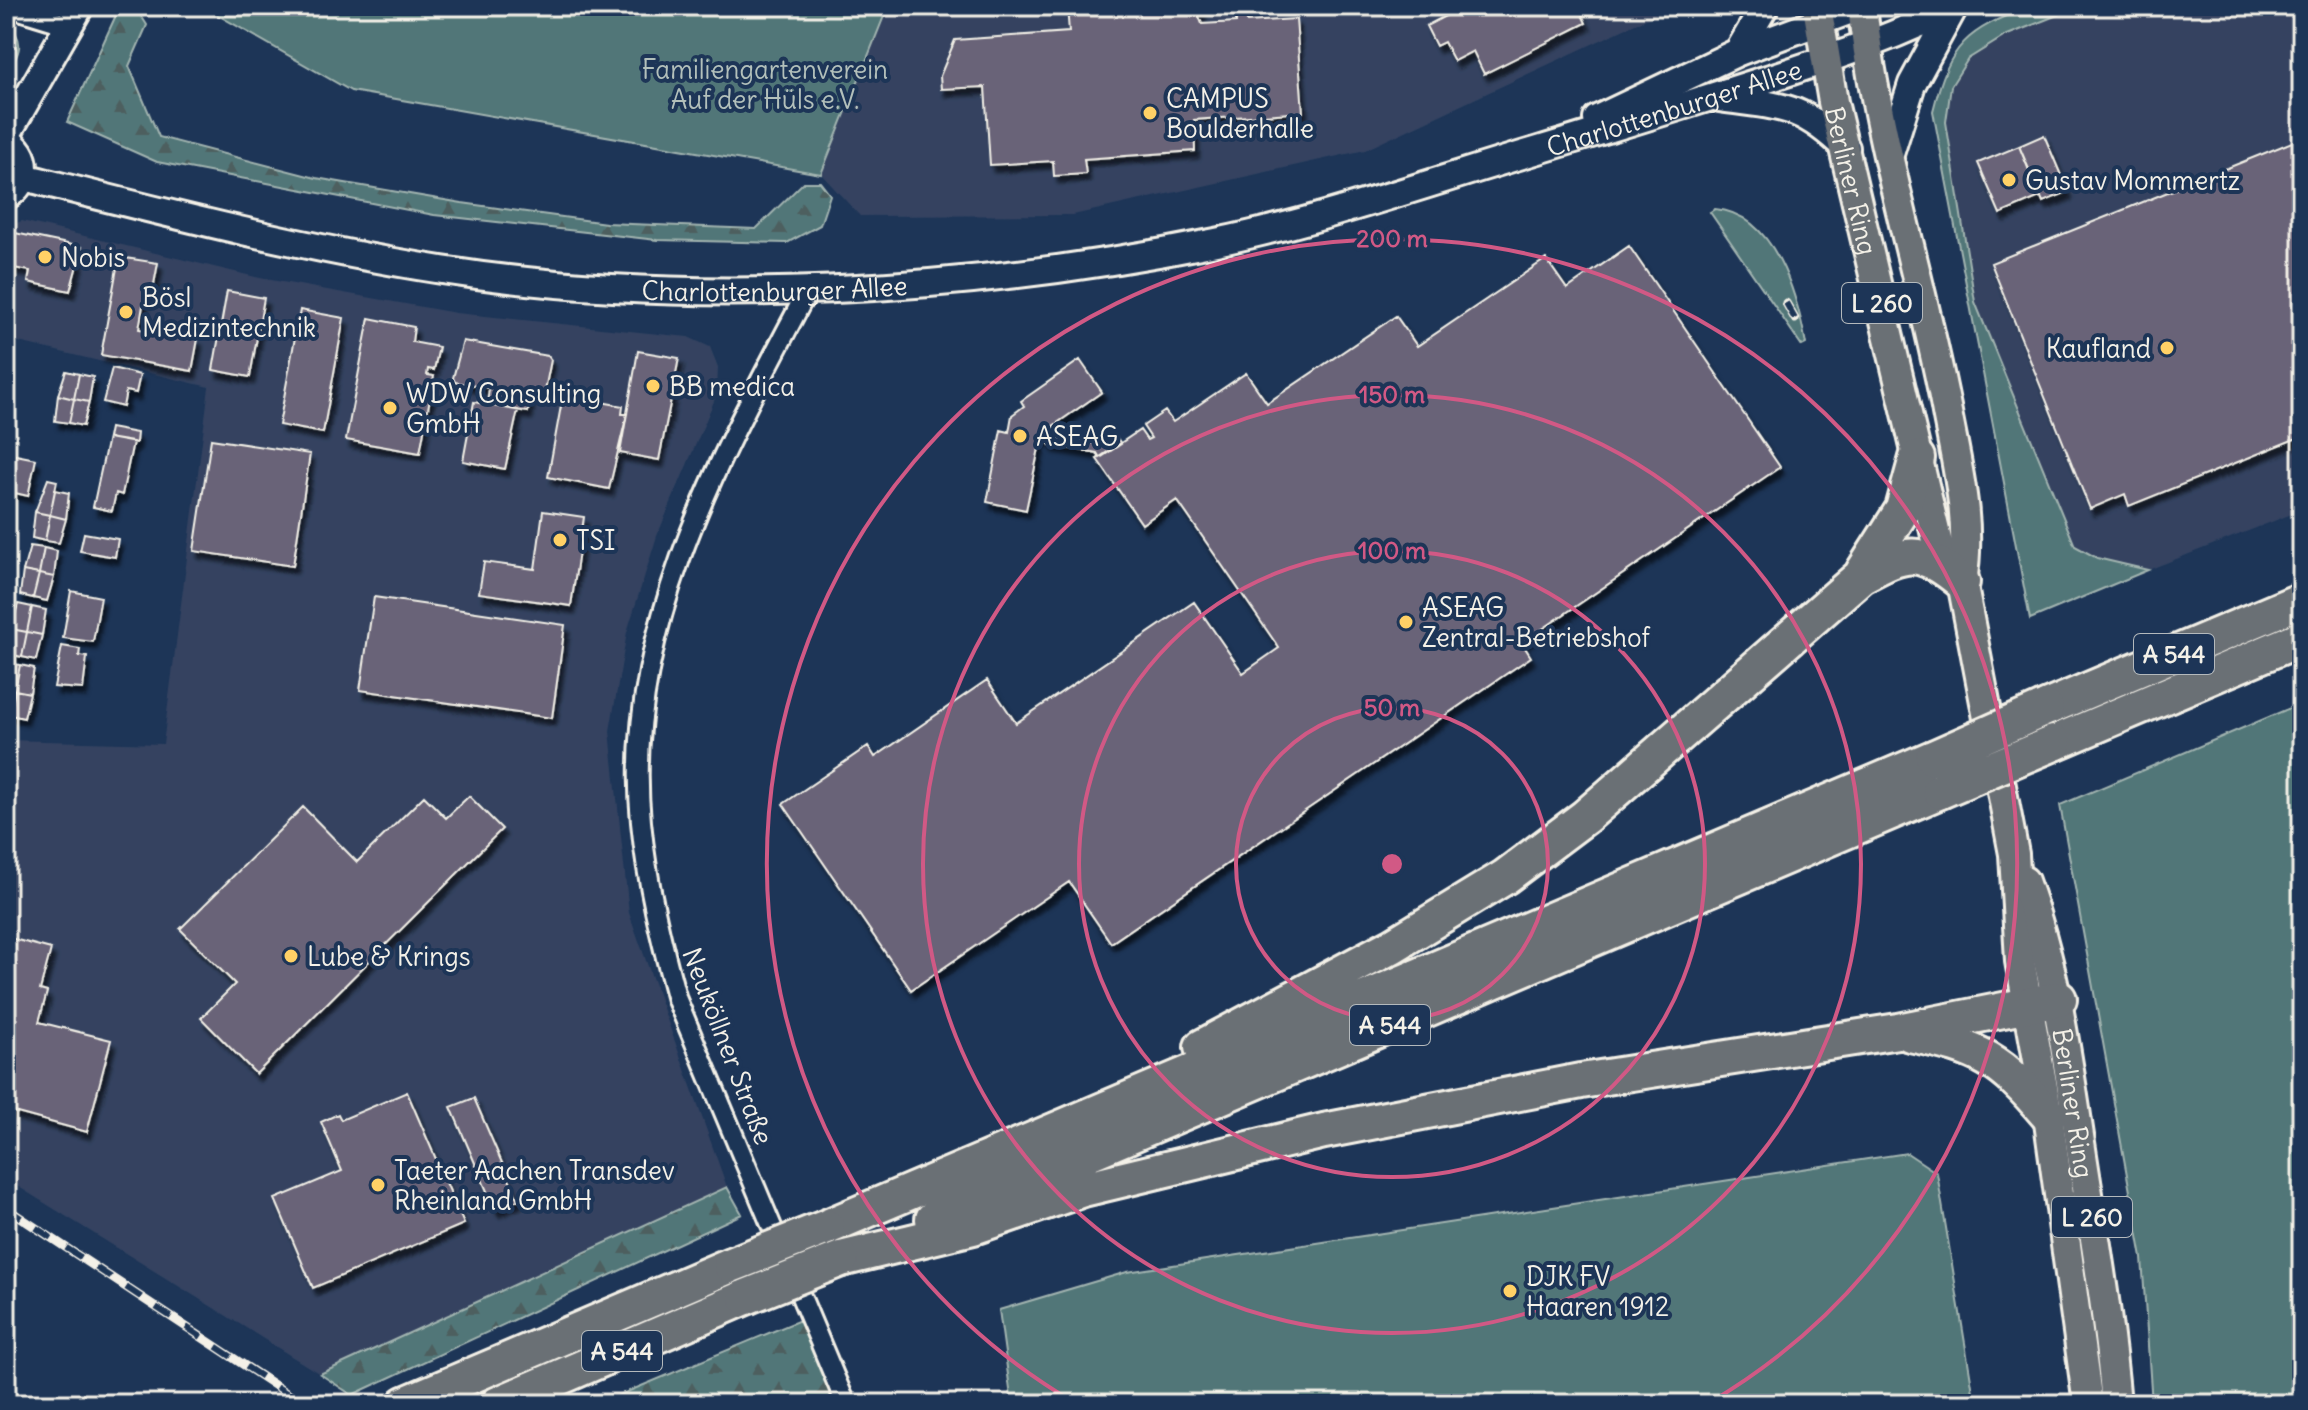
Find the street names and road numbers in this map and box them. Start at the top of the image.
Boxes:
street label: Charlottenburger Allee [1542,52,1806,163]
street label: Berliner Ring [1818,103,1885,258]
street label: Charlottenburger Allee [641,268,908,308]
road number: L 260 [1842,283,1922,323]
road number: A 544 [2134,634,2214,674]
street label: Neuköllner Straße [675,943,781,1149]
road number: A 544 [1350,1005,1430,1045]
street label: Berliner Ring [2046,1026,2102,1180]
road number: L 260 [2052,1197,2132,1237]
road number: A 544 [582,1331,662,1371]

